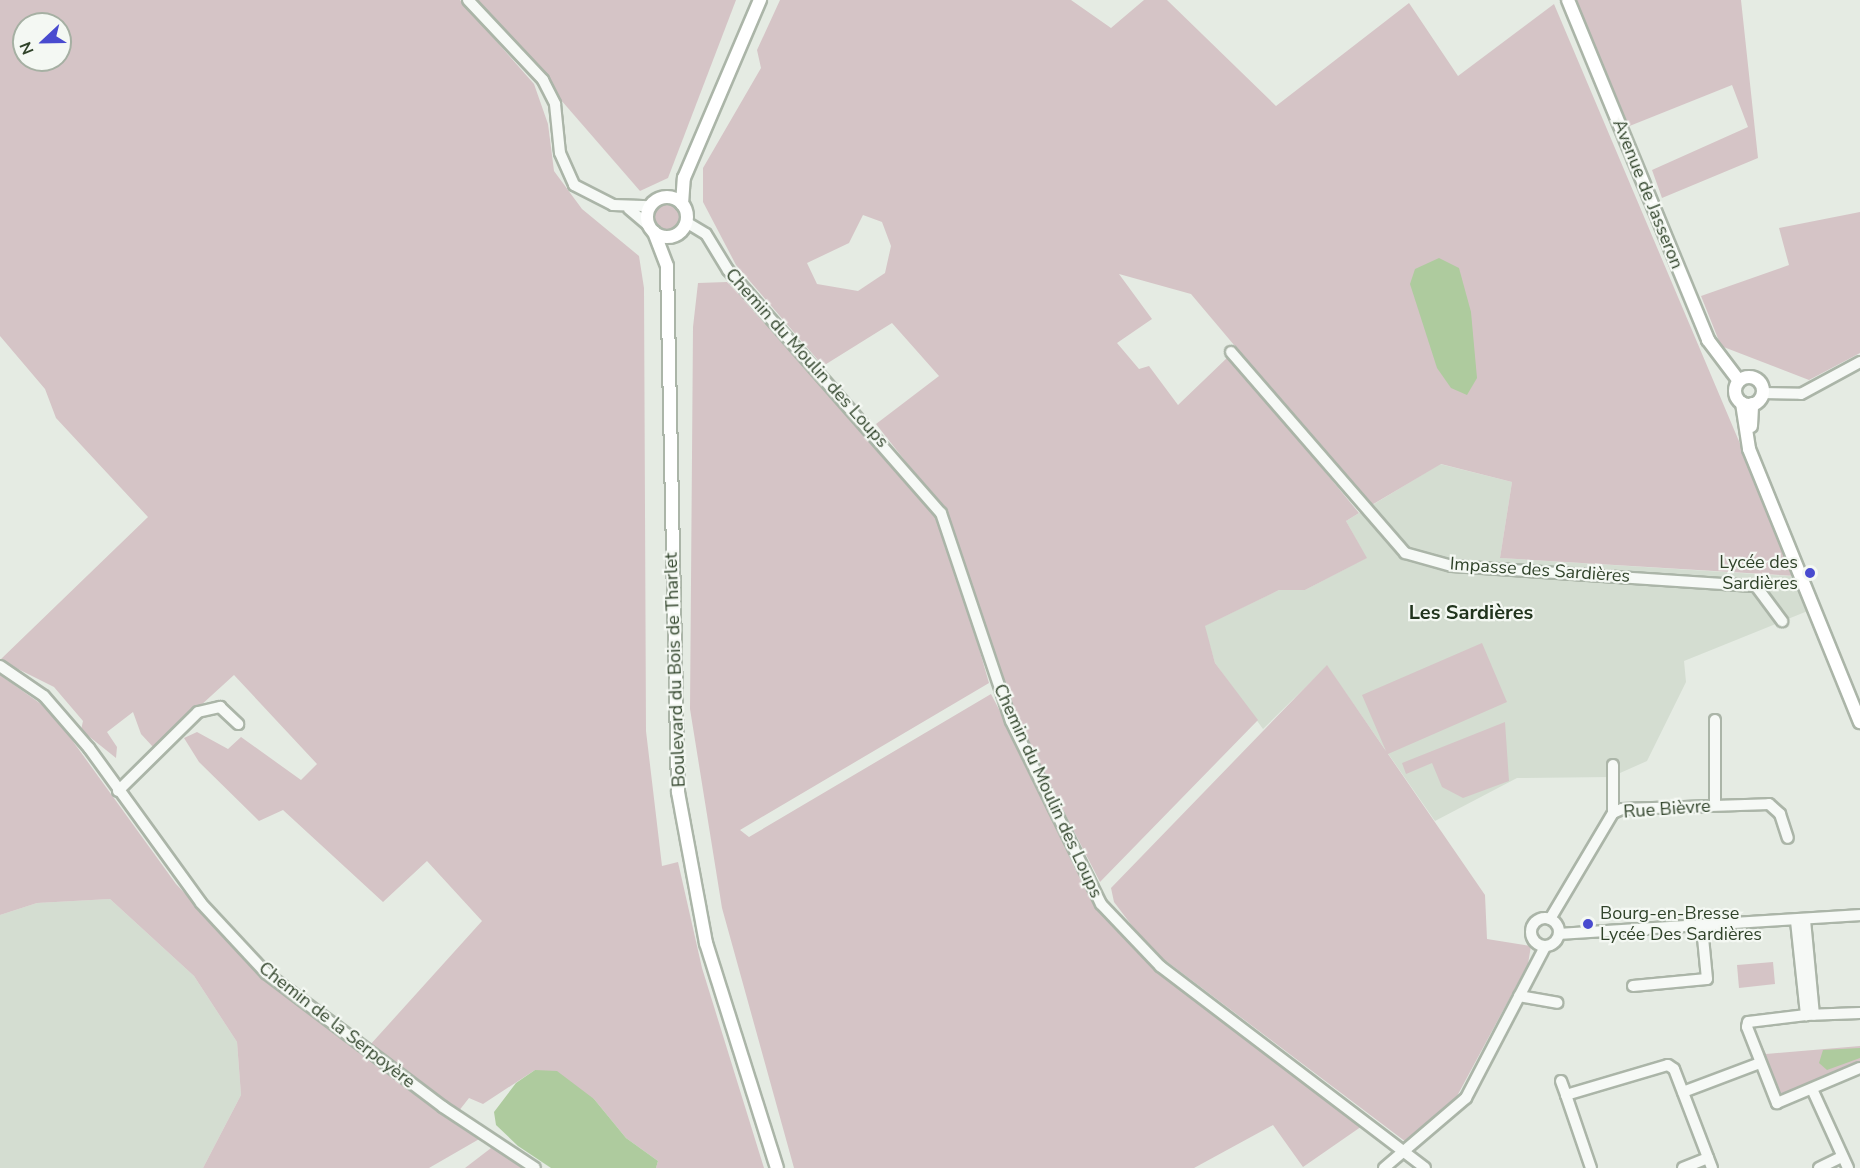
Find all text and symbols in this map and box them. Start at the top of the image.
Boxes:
north arrow [12,12,72,72]
text: N [15,38,40,58]
street label: Avenue de Jasseron [1608,116,1688,272]
street label: Chemin du Moulin des Loups [721,264,893,452]
street label: Boulevard du Bois de Tharlet [660,552,690,788]
place label: Lycée des Sardières [1719,552,1798,594]
street label: Impasse des Sardières [1449,553,1631,587]
marker: Lycée des Sardières [1803,566,1817,580]
district label: Les Sardières [1409,600,1533,624]
street label: Chemin du Moulin des Loups [989,681,1107,901]
street label: Rue Bièvre [1623,795,1711,823]
place label: Bourg-en-Bresse Lycée Des Sardières [1600,903,1762,946]
marker: Bourg-en-Bresse Lycée Des Sardières [1581,917,1595,931]
street label: Chemin de la Serpoyère [254,957,420,1093]

